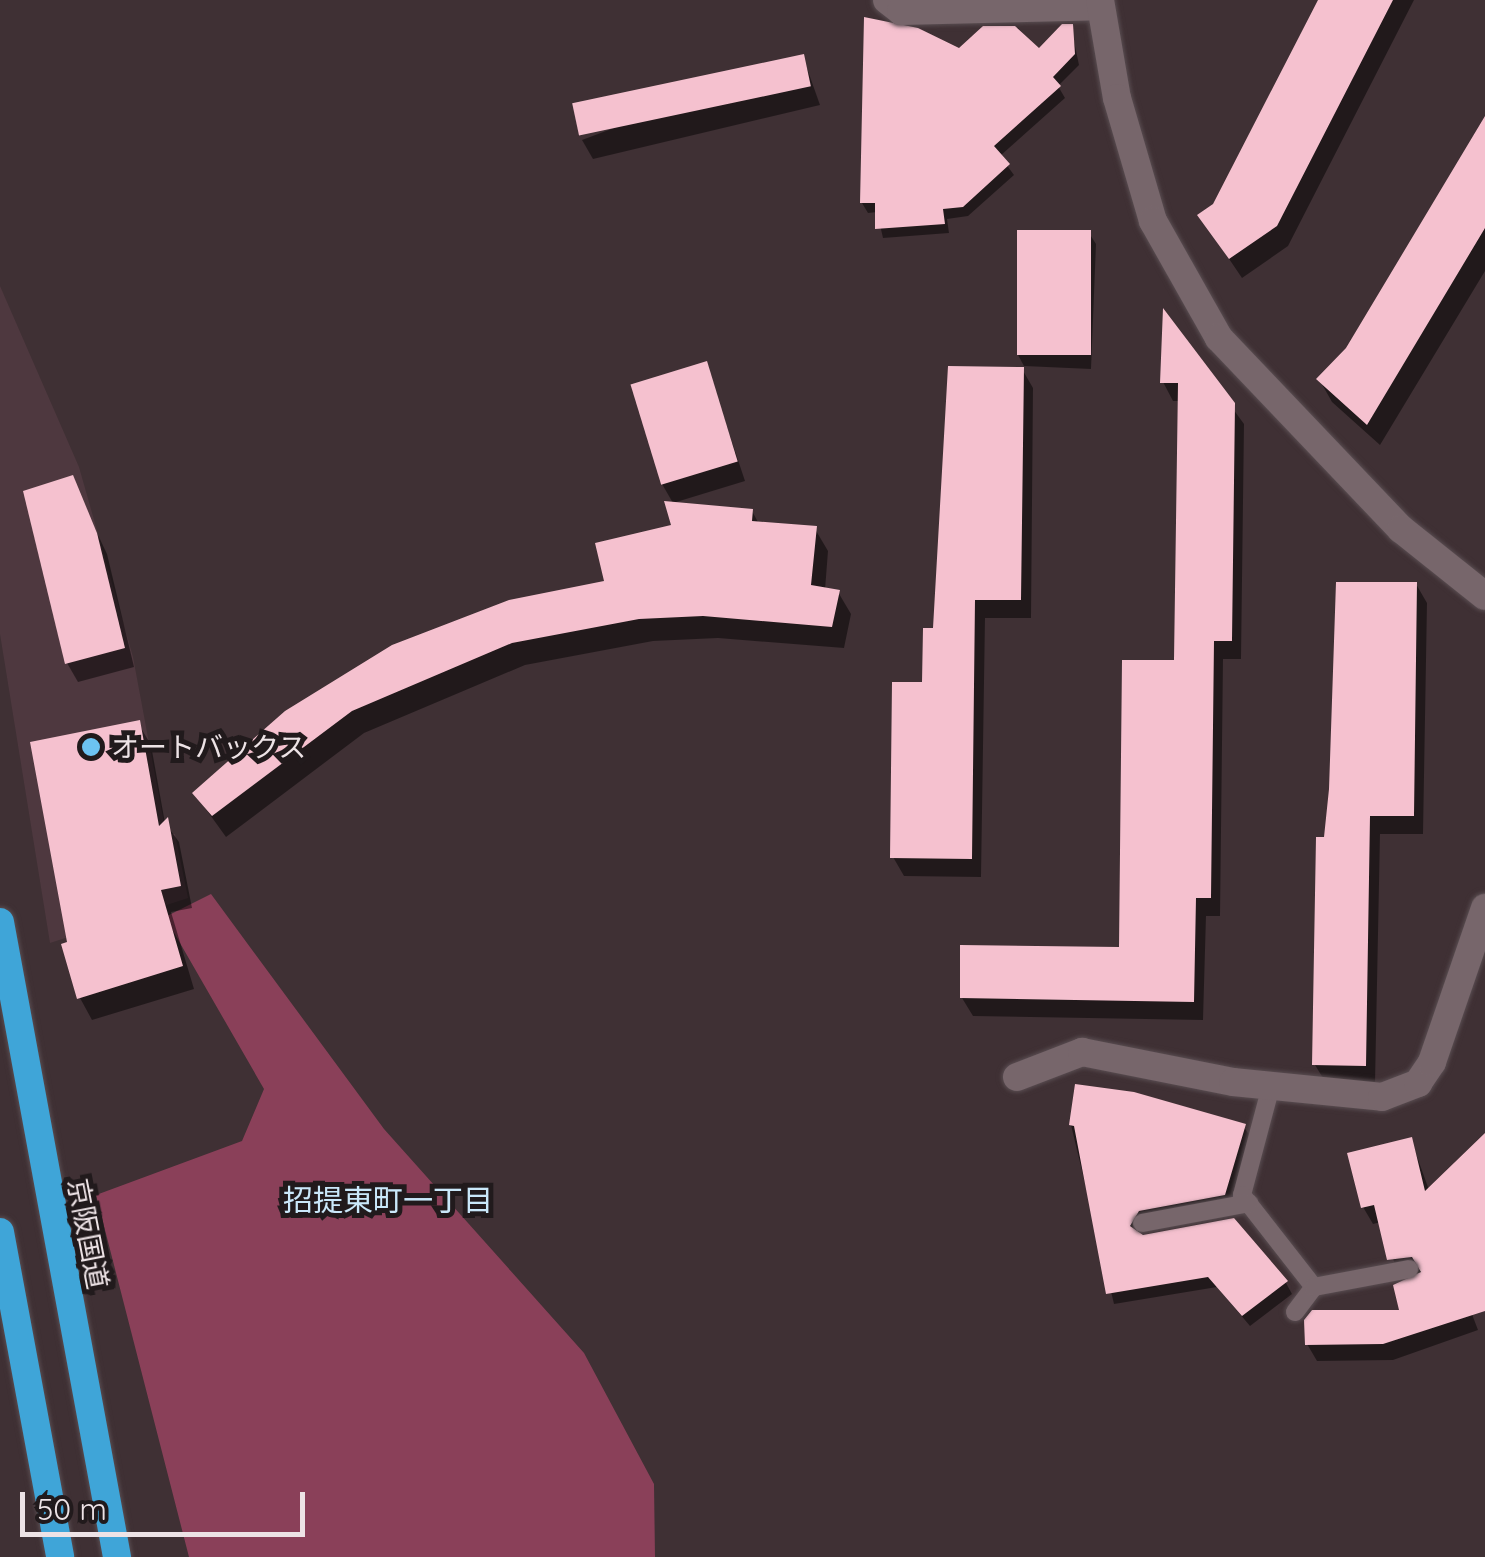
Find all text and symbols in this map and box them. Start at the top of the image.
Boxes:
place label: オートバックス [111,730,307,764]
marker: オートバックス [80,736,102,758]
street label: 京阪国道 [61,1176,115,1292]
district label: 招提東町一丁目 [283,1182,493,1218]
scale bar [25,1472,310,1534]
text: 50 m [37,1490,107,1528]

